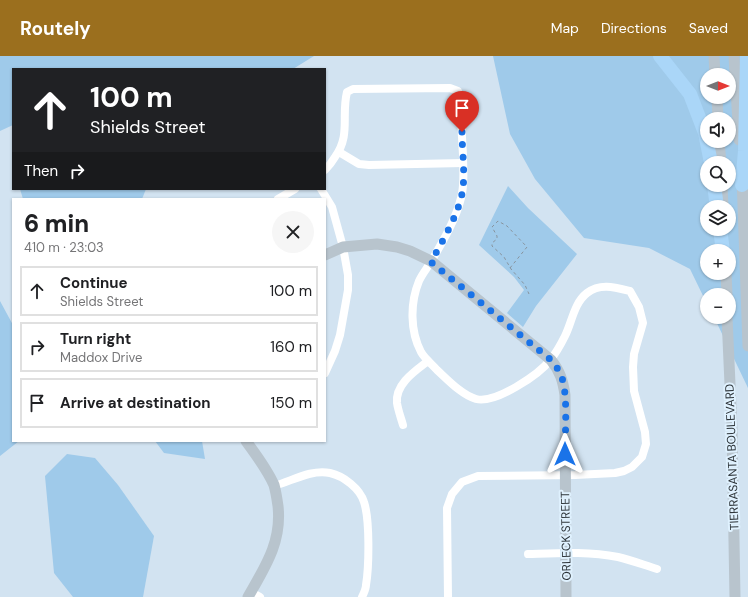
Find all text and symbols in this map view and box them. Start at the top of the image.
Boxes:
text: Routely [20,16,91,41]
text: Map [551,19,579,37]
text: Directions [601,19,667,37]
text: Saved [689,19,728,37]
north arrow [700,68,736,104]
map controls [700,68,736,324]
text: 100 m [90,79,173,116]
icon: ahead [24,84,76,136]
pin [445,91,479,132]
icon: arrive [451,97,473,119]
button: sound [700,112,736,148]
text: Shields Street [90,115,205,139]
button: search [700,156,736,192]
icon: right [66,160,88,182]
text: Then [24,161,58,181]
button: layers [700,200,736,236]
text: 6 min [24,208,89,239]
button: close [272,211,314,253]
text: 410 m · 23:03 [24,239,104,256]
button: + [700,244,736,280]
text: Continue [60,273,128,293]
icon: ahead [26,280,48,302]
text: 100 m [269,281,312,301]
button: − [700,288,736,324]
text: Shields Street [60,293,143,310]
text: Turn right [60,329,131,349]
icon: right [26,336,48,358]
text: 160 m [270,337,312,357]
text: Maddox Drive [60,349,142,366]
street label: TIERRASANTA BOULEVARD [721,384,743,530]
icon: arrive [26,392,48,414]
text: Arrive at destination [60,393,211,413]
text: 150 m [271,393,312,413]
position arrow [544,433,586,475]
street label: ORLECK STREET [557,491,575,581]

